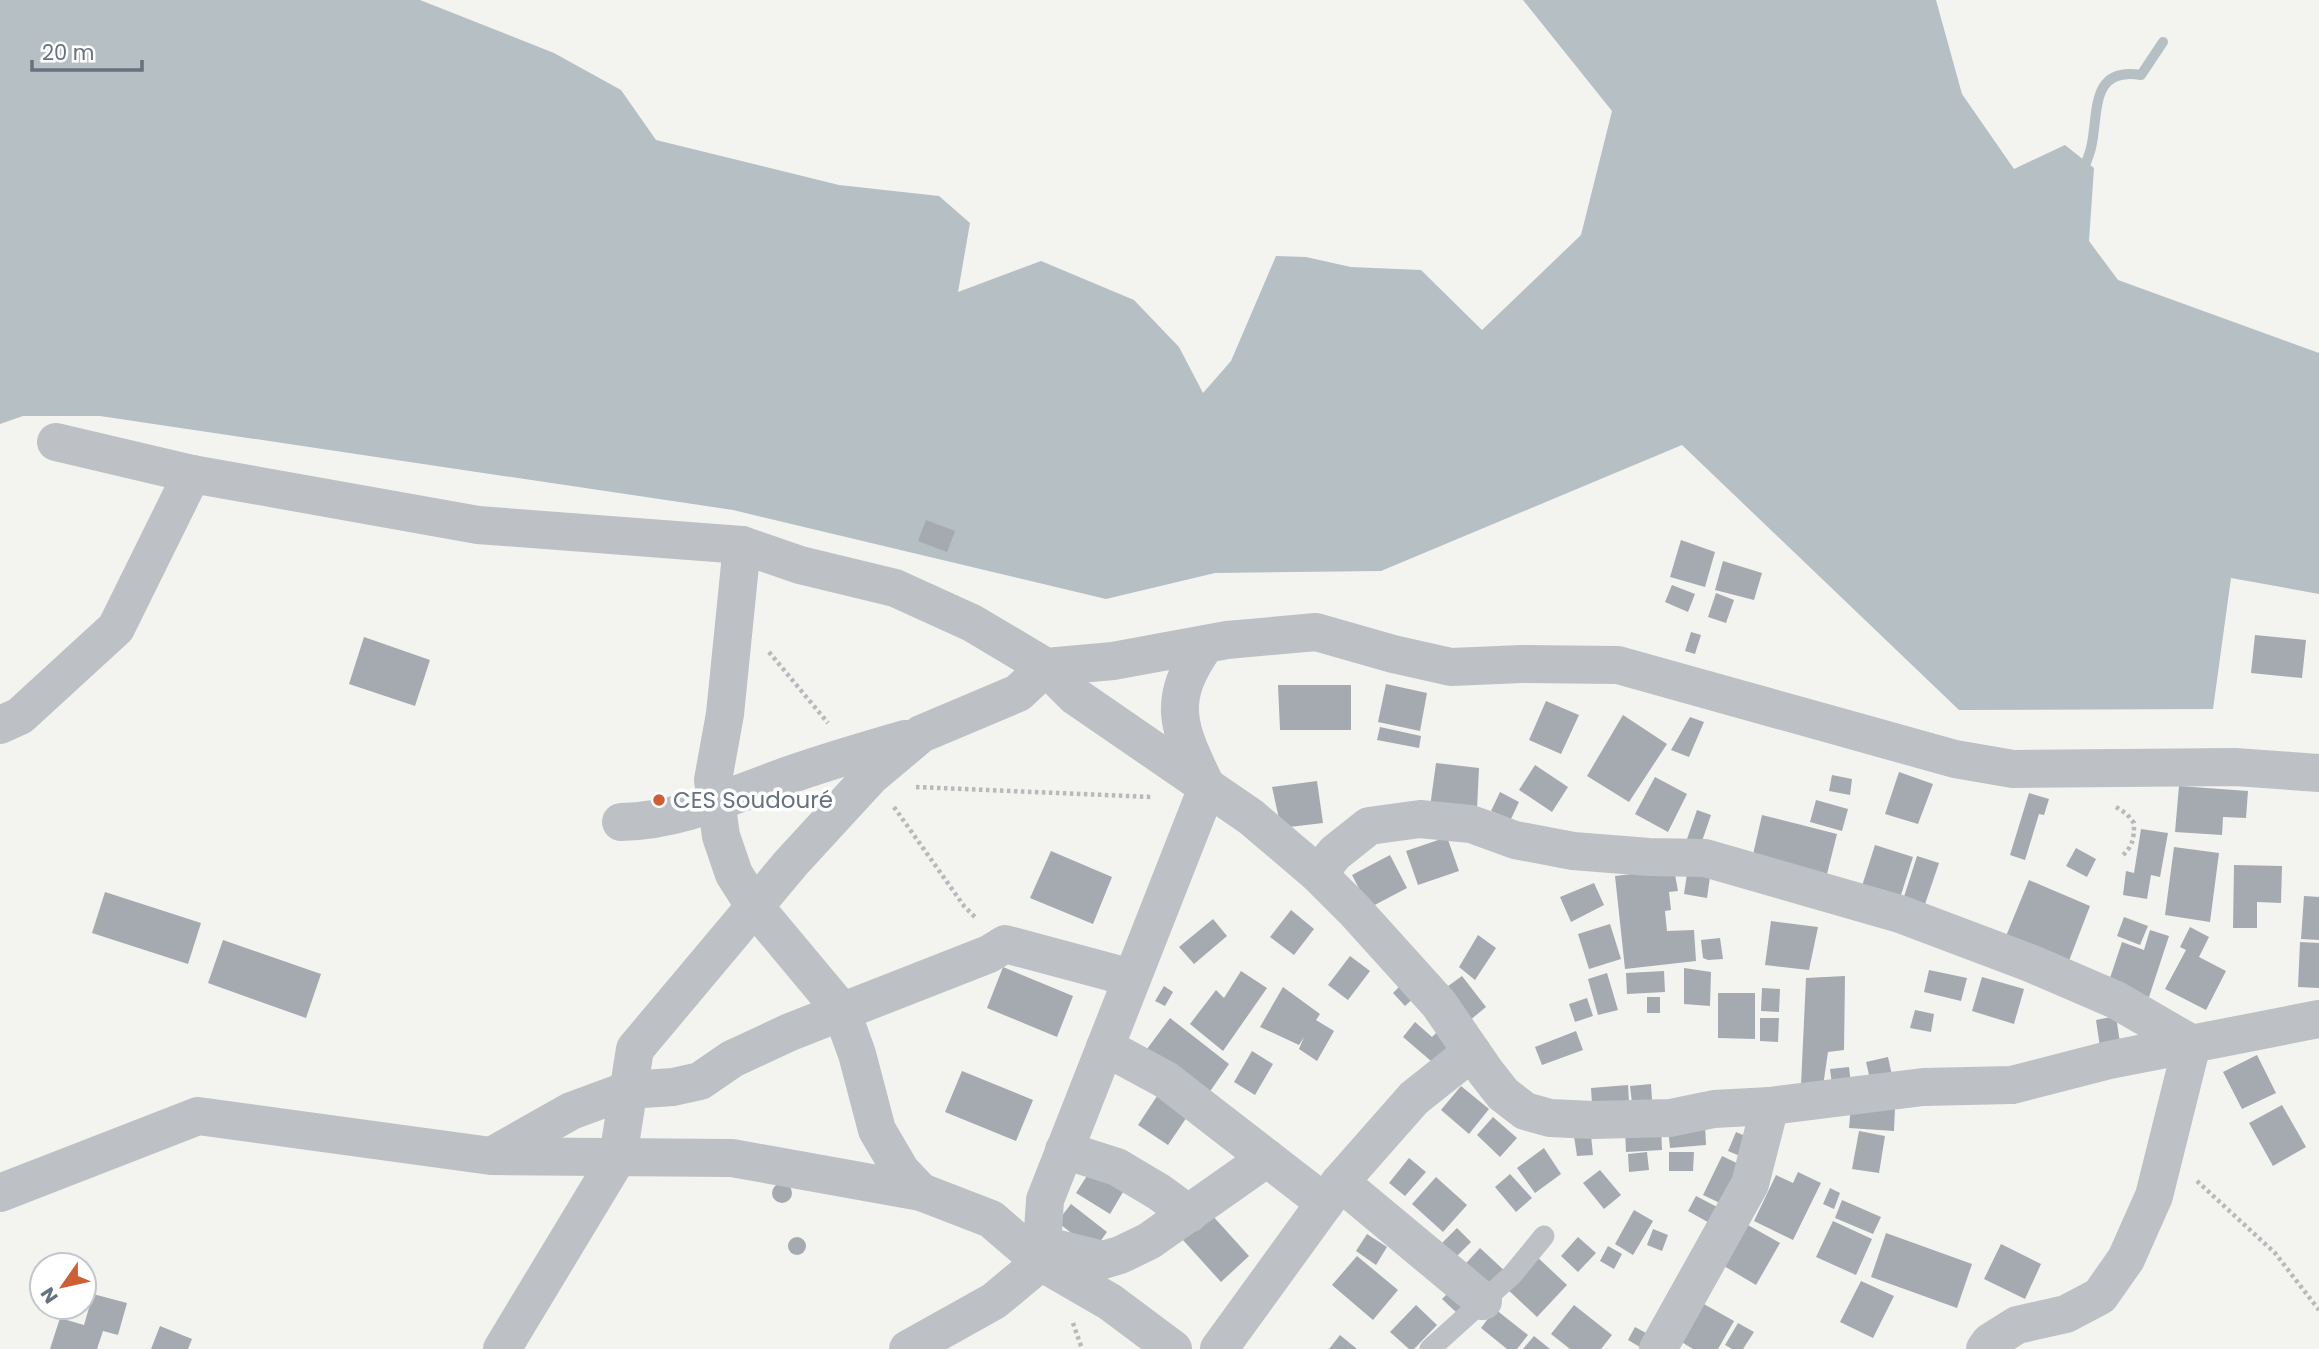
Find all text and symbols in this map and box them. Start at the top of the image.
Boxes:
scale bar [32,28,142,72]
text: 20 m [42,38,95,67]
place label: CES Soudouré [673,784,833,816]
marker: CES Soudouré [651,792,667,808]
north arrow [28,1251,98,1321]
text: N [34,1282,65,1309]

